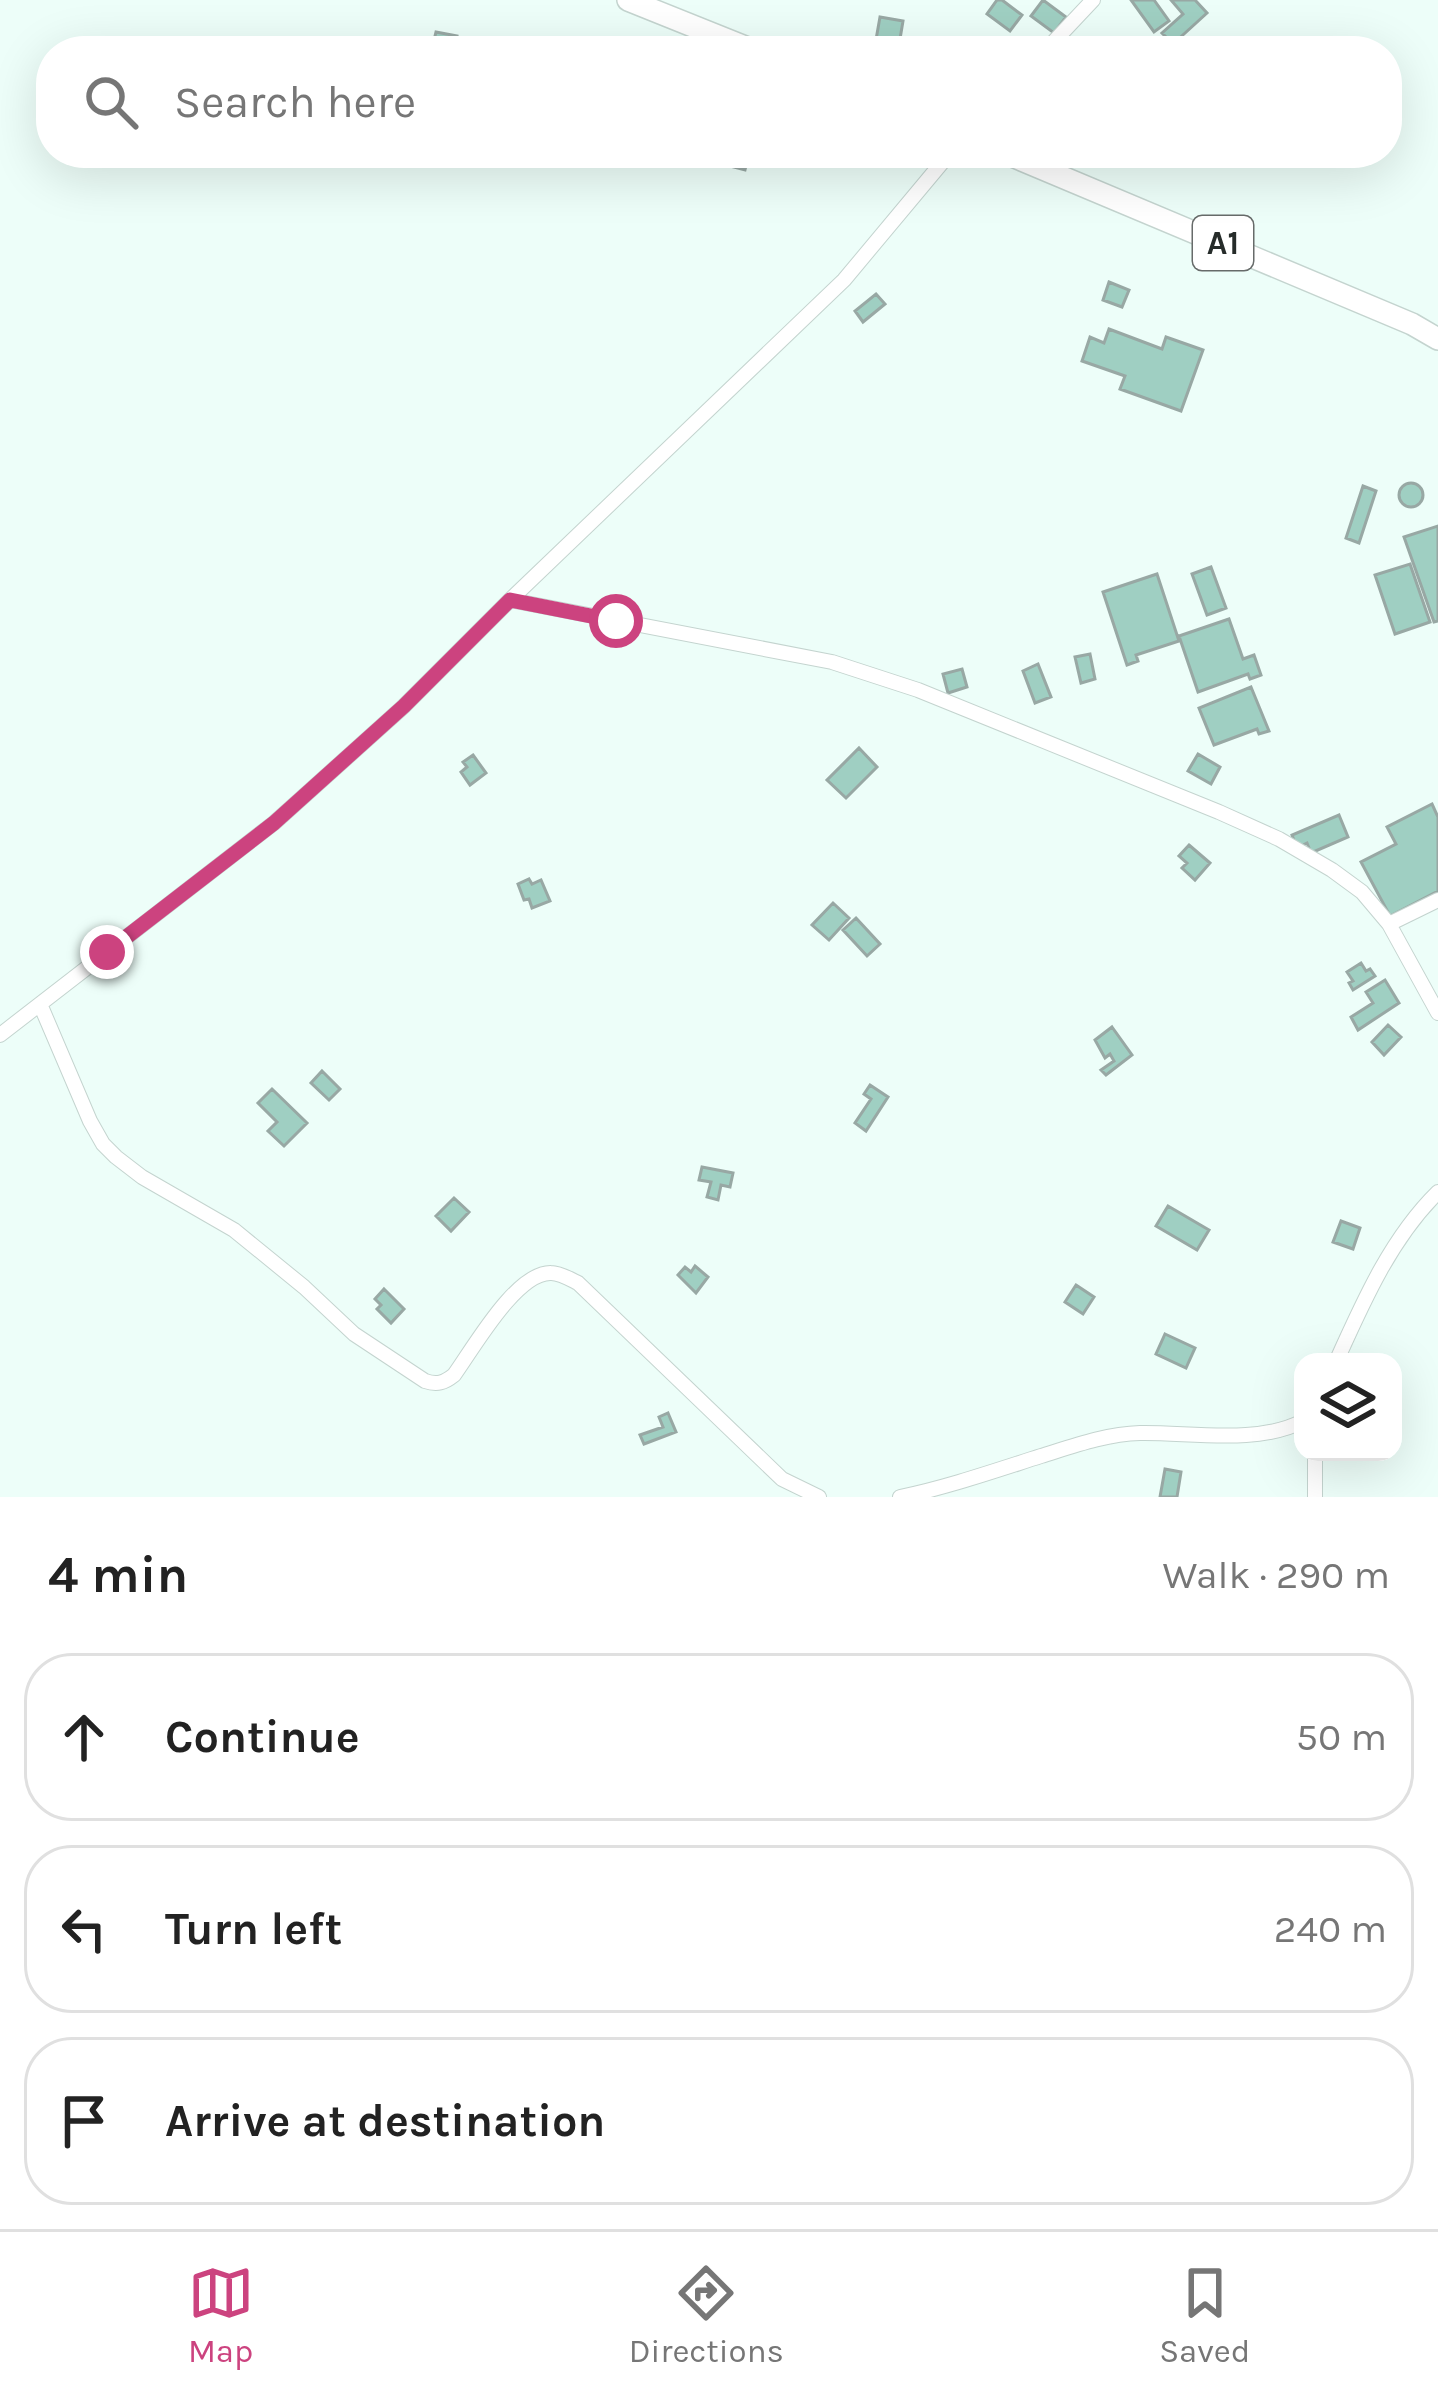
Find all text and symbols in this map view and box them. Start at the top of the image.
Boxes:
search box [36,36,1402,168]
icon: search [78,69,144,135]
text: Search here [174,76,416,128]
road number: A1 [1193,216,1253,270]
route start [589,594,643,648]
route end [80,925,134,979]
map controls [1294,1353,1402,1461]
button: layers [1294,1353,1402,1461]
text: 4 min [48,1545,188,1605]
text: Walk · 290 m [1162,1552,1390,1598]
icon: ahead [51,1704,117,1770]
text: Continue [165,1711,360,1763]
text: 50 m [1296,1714,1387,1760]
icon: left [51,1896,117,1962]
text: Turn left [165,1903,342,1955]
text: 240 m [1274,1906,1387,1952]
icon: arrive [51,2088,117,2154]
text: Arrive at destination [165,2095,605,2147]
tab: Map [188,2260,254,2370]
tab: Directions [629,2260,784,2370]
tab: Saved [1159,2260,1250,2370]

